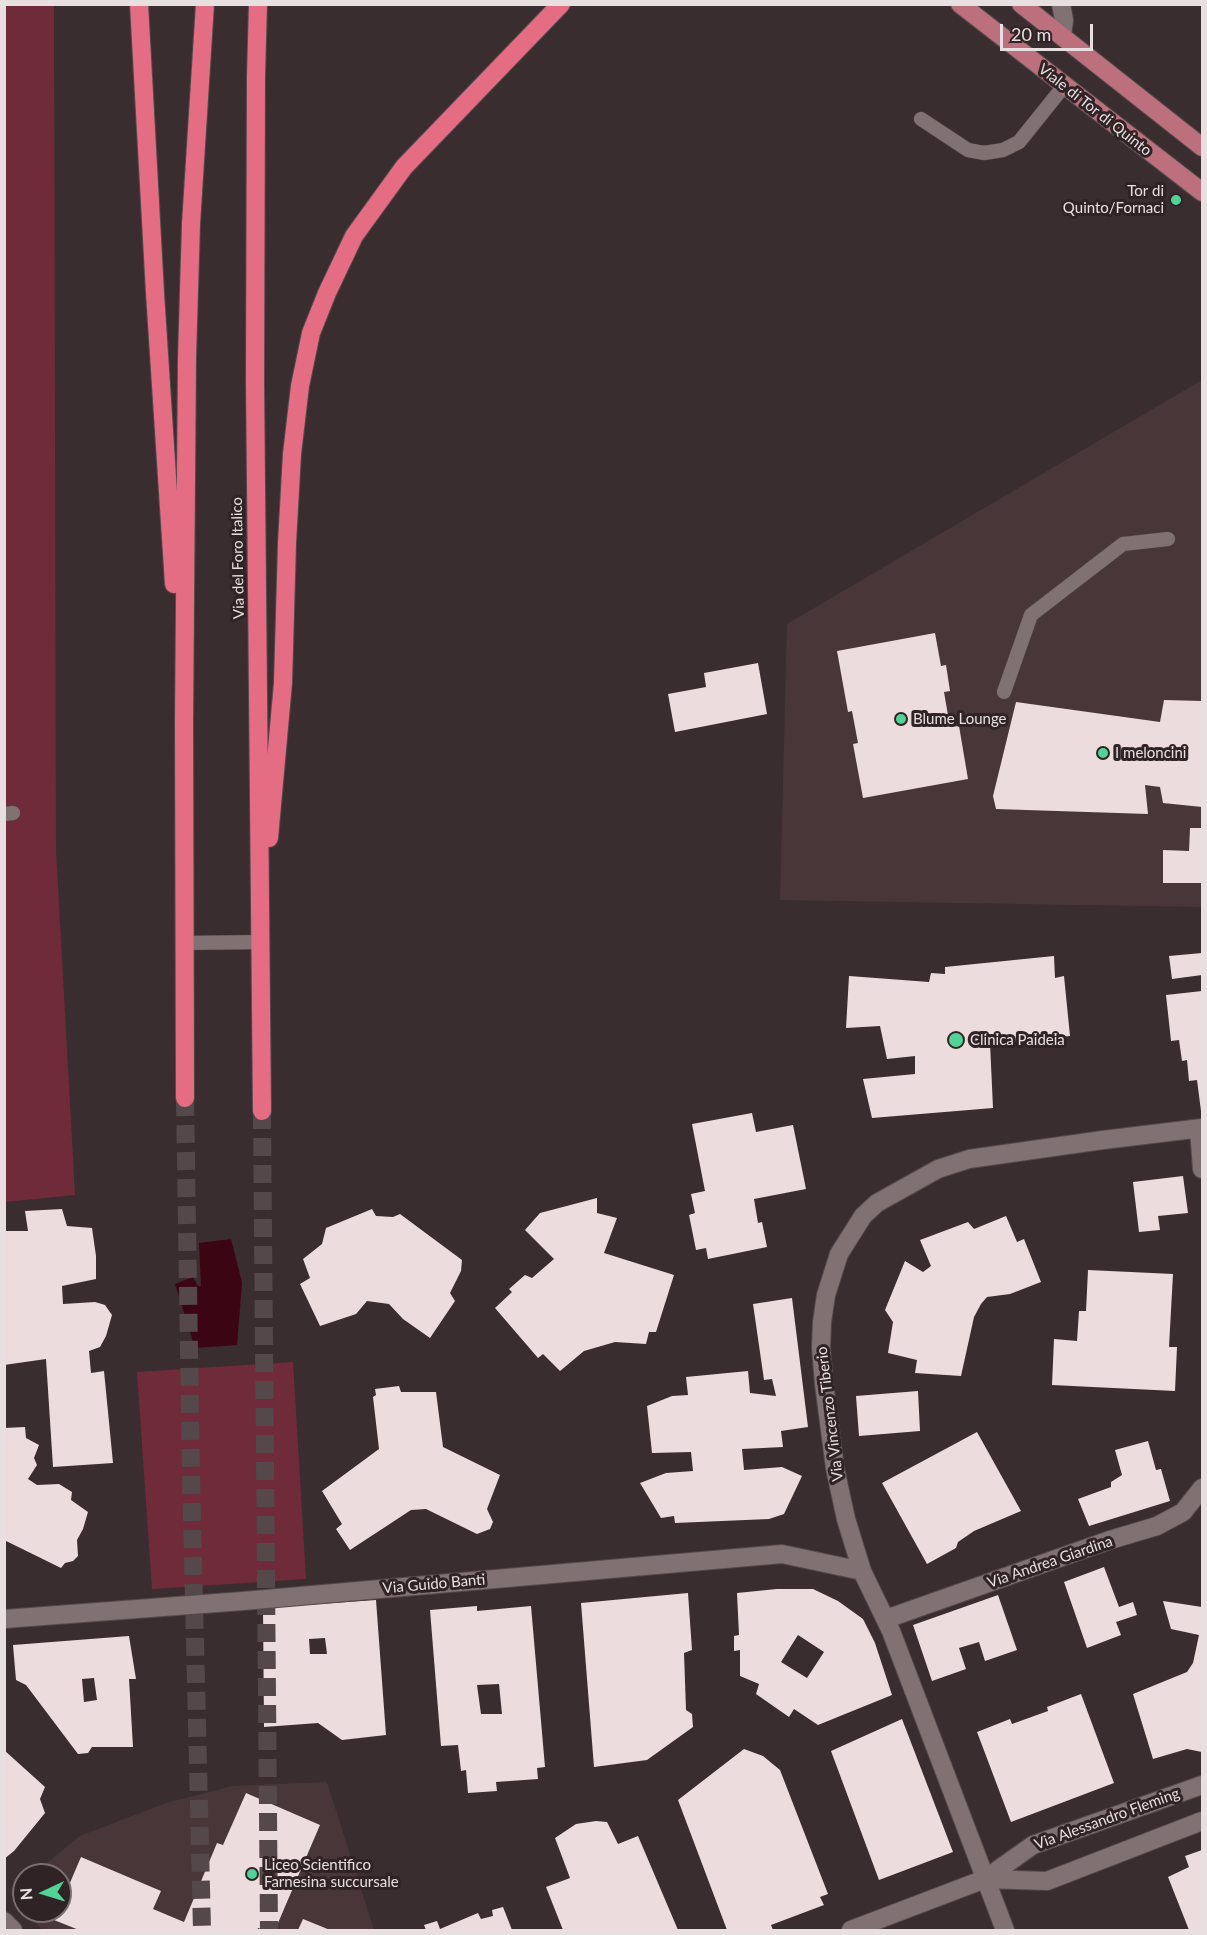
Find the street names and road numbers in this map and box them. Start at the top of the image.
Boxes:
street label: Viale di Tor di Quinto [1035,60,1155,160]
street label: Via del Foro Italico [228,497,248,619]
street label: Via Vincenzo Tiberio [813,1346,847,1482]
street label: Via Andrea Giardina [985,1532,1115,1592]
street label: Via Guido Banti [382,1571,486,1597]
street label: Via Alessandro Fleming [1032,1784,1182,1854]

